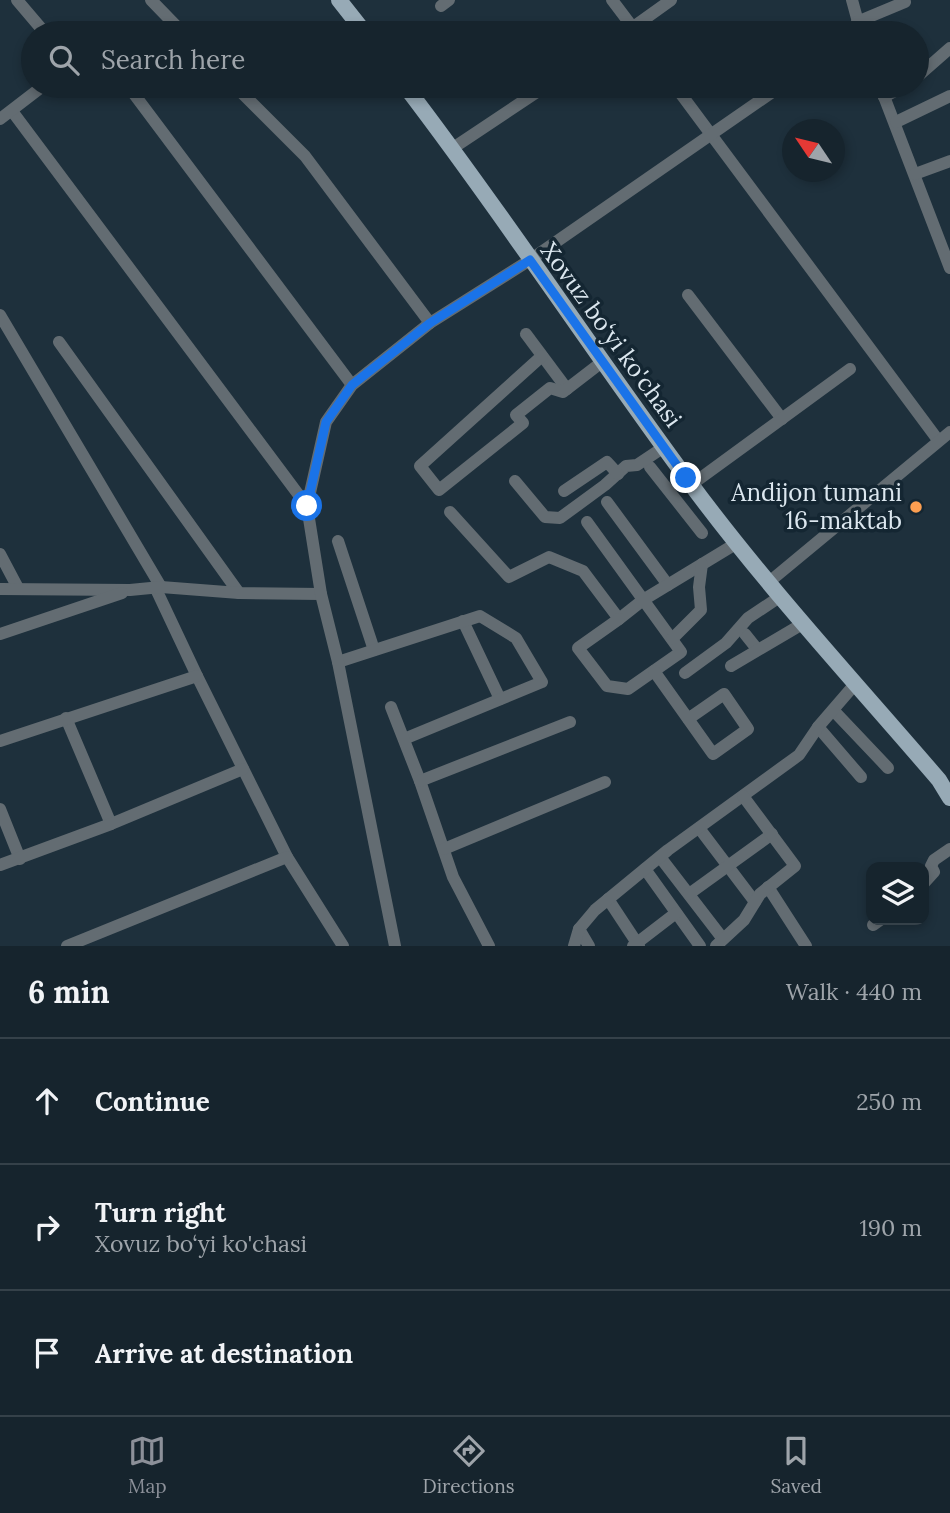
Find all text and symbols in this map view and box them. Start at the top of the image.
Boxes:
search box [21,21,929,98]
icon: search [45,41,83,79]
text: Search here [101,43,245,76]
north arrow [782,119,845,182]
street label: Xovuz bo‘yi ko'chasi [534,236,689,433]
route end [670,462,701,493]
place label: Andijon tumani 16-maktab [730,477,902,536]
route start [291,490,322,521]
marker: Andijon tumani 16-maktab [908,499,924,515]
map controls [866,862,929,925]
button: layers [866,862,929,925]
text: 6 min [28,973,110,1011]
text: Walk · 440 m [786,977,922,1006]
icon: ahead [28,1082,66,1120]
text: Continue [95,1085,210,1118]
text: 250 m [856,1087,922,1116]
text: Turn right [95,1196,226,1229]
icon: right [28,1208,66,1246]
text: 190 m [859,1213,922,1242]
text: Xovuz bo‘yi ko'chasi [95,1229,307,1258]
icon: arrive [28,1334,66,1372]
text: Arrive at destination [95,1337,353,1370]
tab: Map [128,1432,167,1498]
tab: Directions [423,1432,515,1498]
tab: Saved [771,1432,822,1498]

